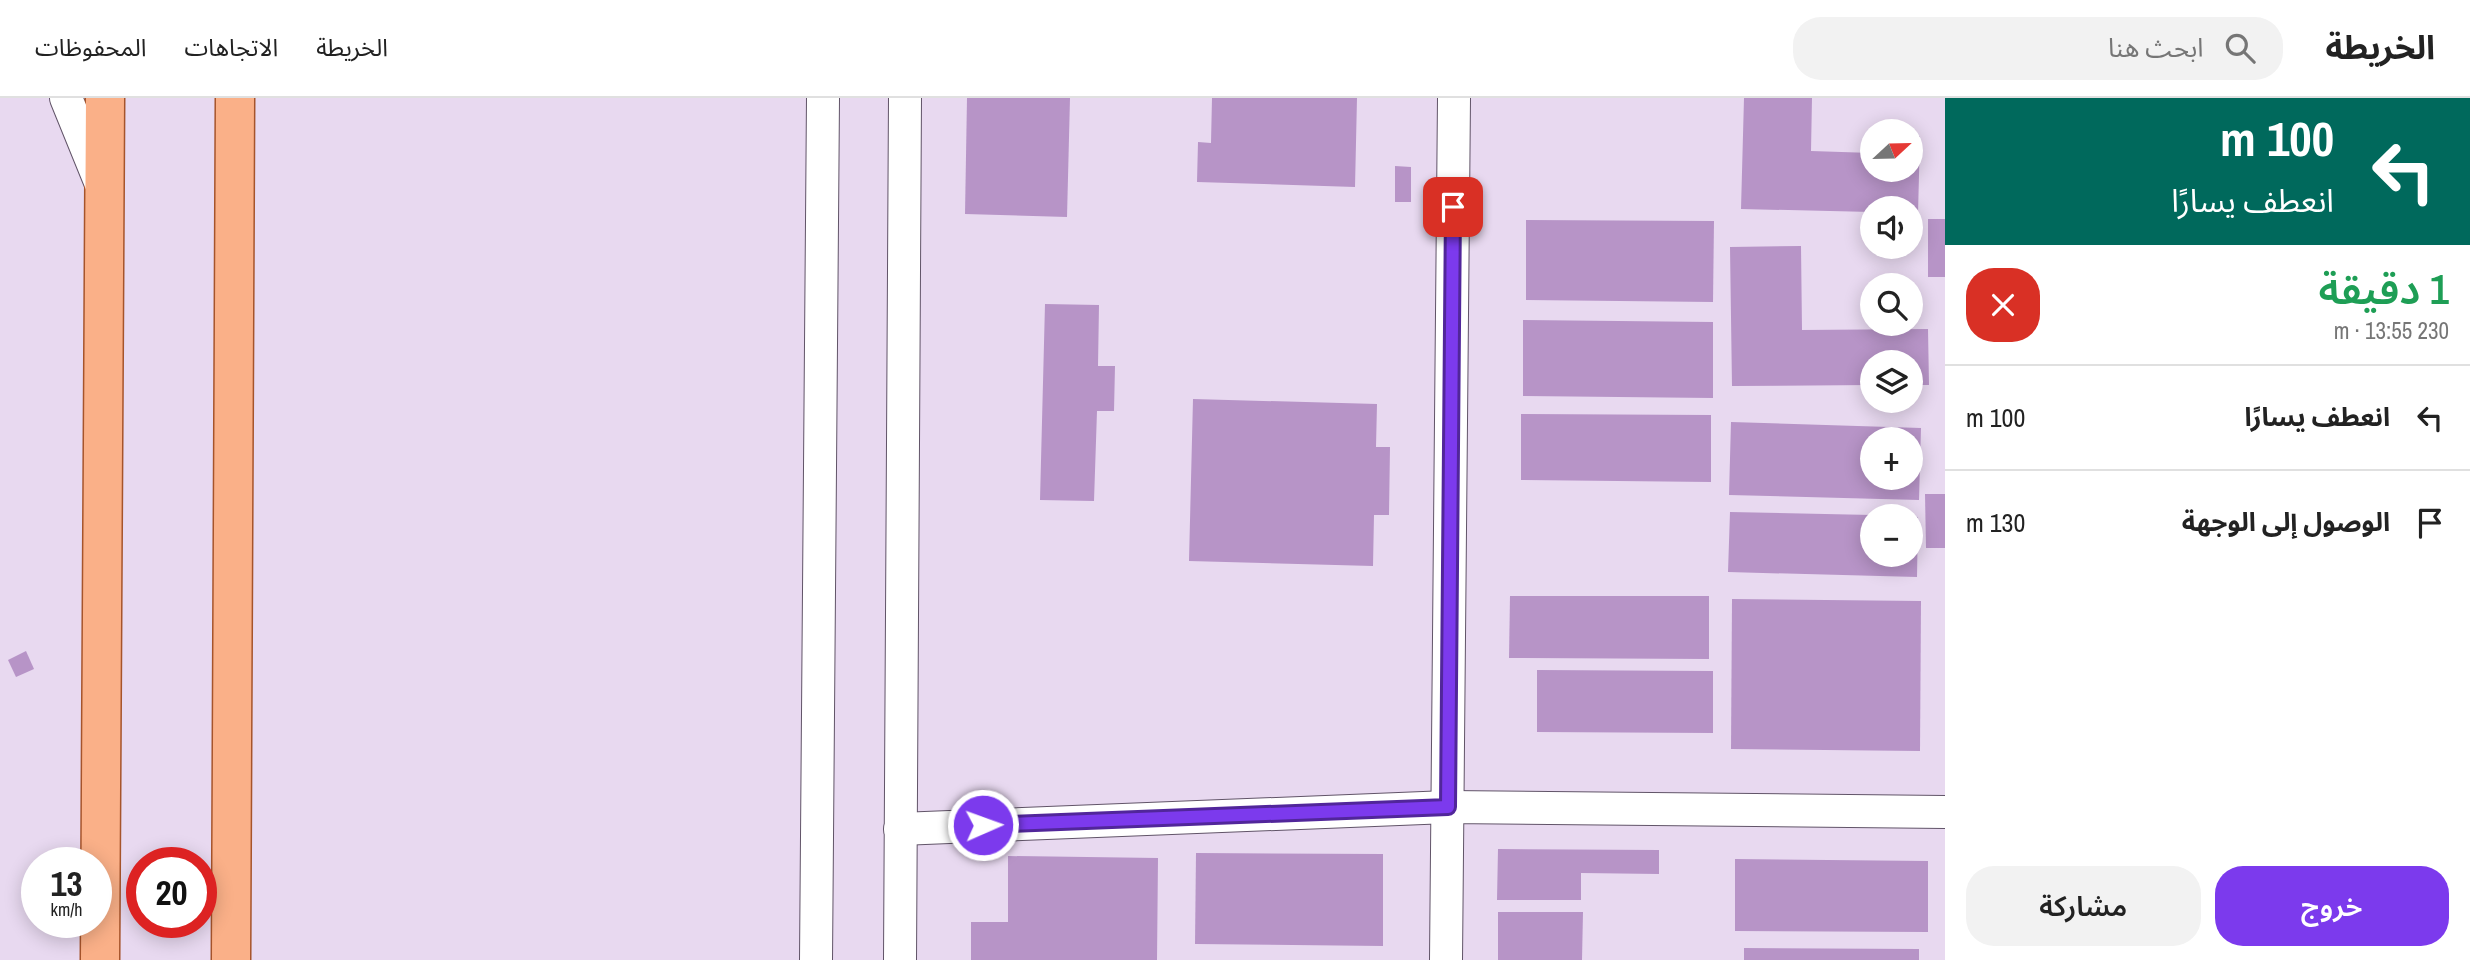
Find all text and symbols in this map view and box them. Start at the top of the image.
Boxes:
search box [1793,17,2283,80]
text: الخريطة [2325,25,2435,69]
icon: search [2221,29,2259,67]
text: ابحث هنا [2108,30,2203,65]
text: المحفوظات [35,31,146,63]
text: الاتجاهات [184,31,278,63]
text: الخريطة [316,31,388,63]
text: 100 m [2220,105,2334,171]
north arrow [1860,119,1923,182]
map controls [1860,119,1923,567]
icon: left [2358,126,2449,217]
pin [1423,177,1483,237]
text: انعطف يسارًا [2171,179,2334,222]
icon: arrive [1434,188,1472,226]
button: sound [1860,196,1923,259]
text: 1 دقيقة [2318,261,2449,317]
button: close [1966,268,2040,342]
button: search [1860,273,1923,336]
text: 230 m · 13:55 [2334,315,2449,346]
button: layers [1860,350,1923,413]
text: انعطف يسارًا [2244,399,2390,434]
icon: left [2411,399,2449,437]
text: 100 m [1966,400,2025,435]
button: + [1860,427,1923,490]
button: − [1860,504,1923,567]
text: الوصول إلى الوجهة [2182,504,2390,539]
icon: arrive [2411,504,2449,542]
text: 130 m [1966,505,2025,540]
position arrow [946,788,1020,862]
speed limit sign: 20 [126,847,217,938]
text: 13 [51,860,82,907]
button: مشاركة [1966,866,2201,946]
button: خروج [2215,866,2449,946]
text: km/h [51,897,83,922]

